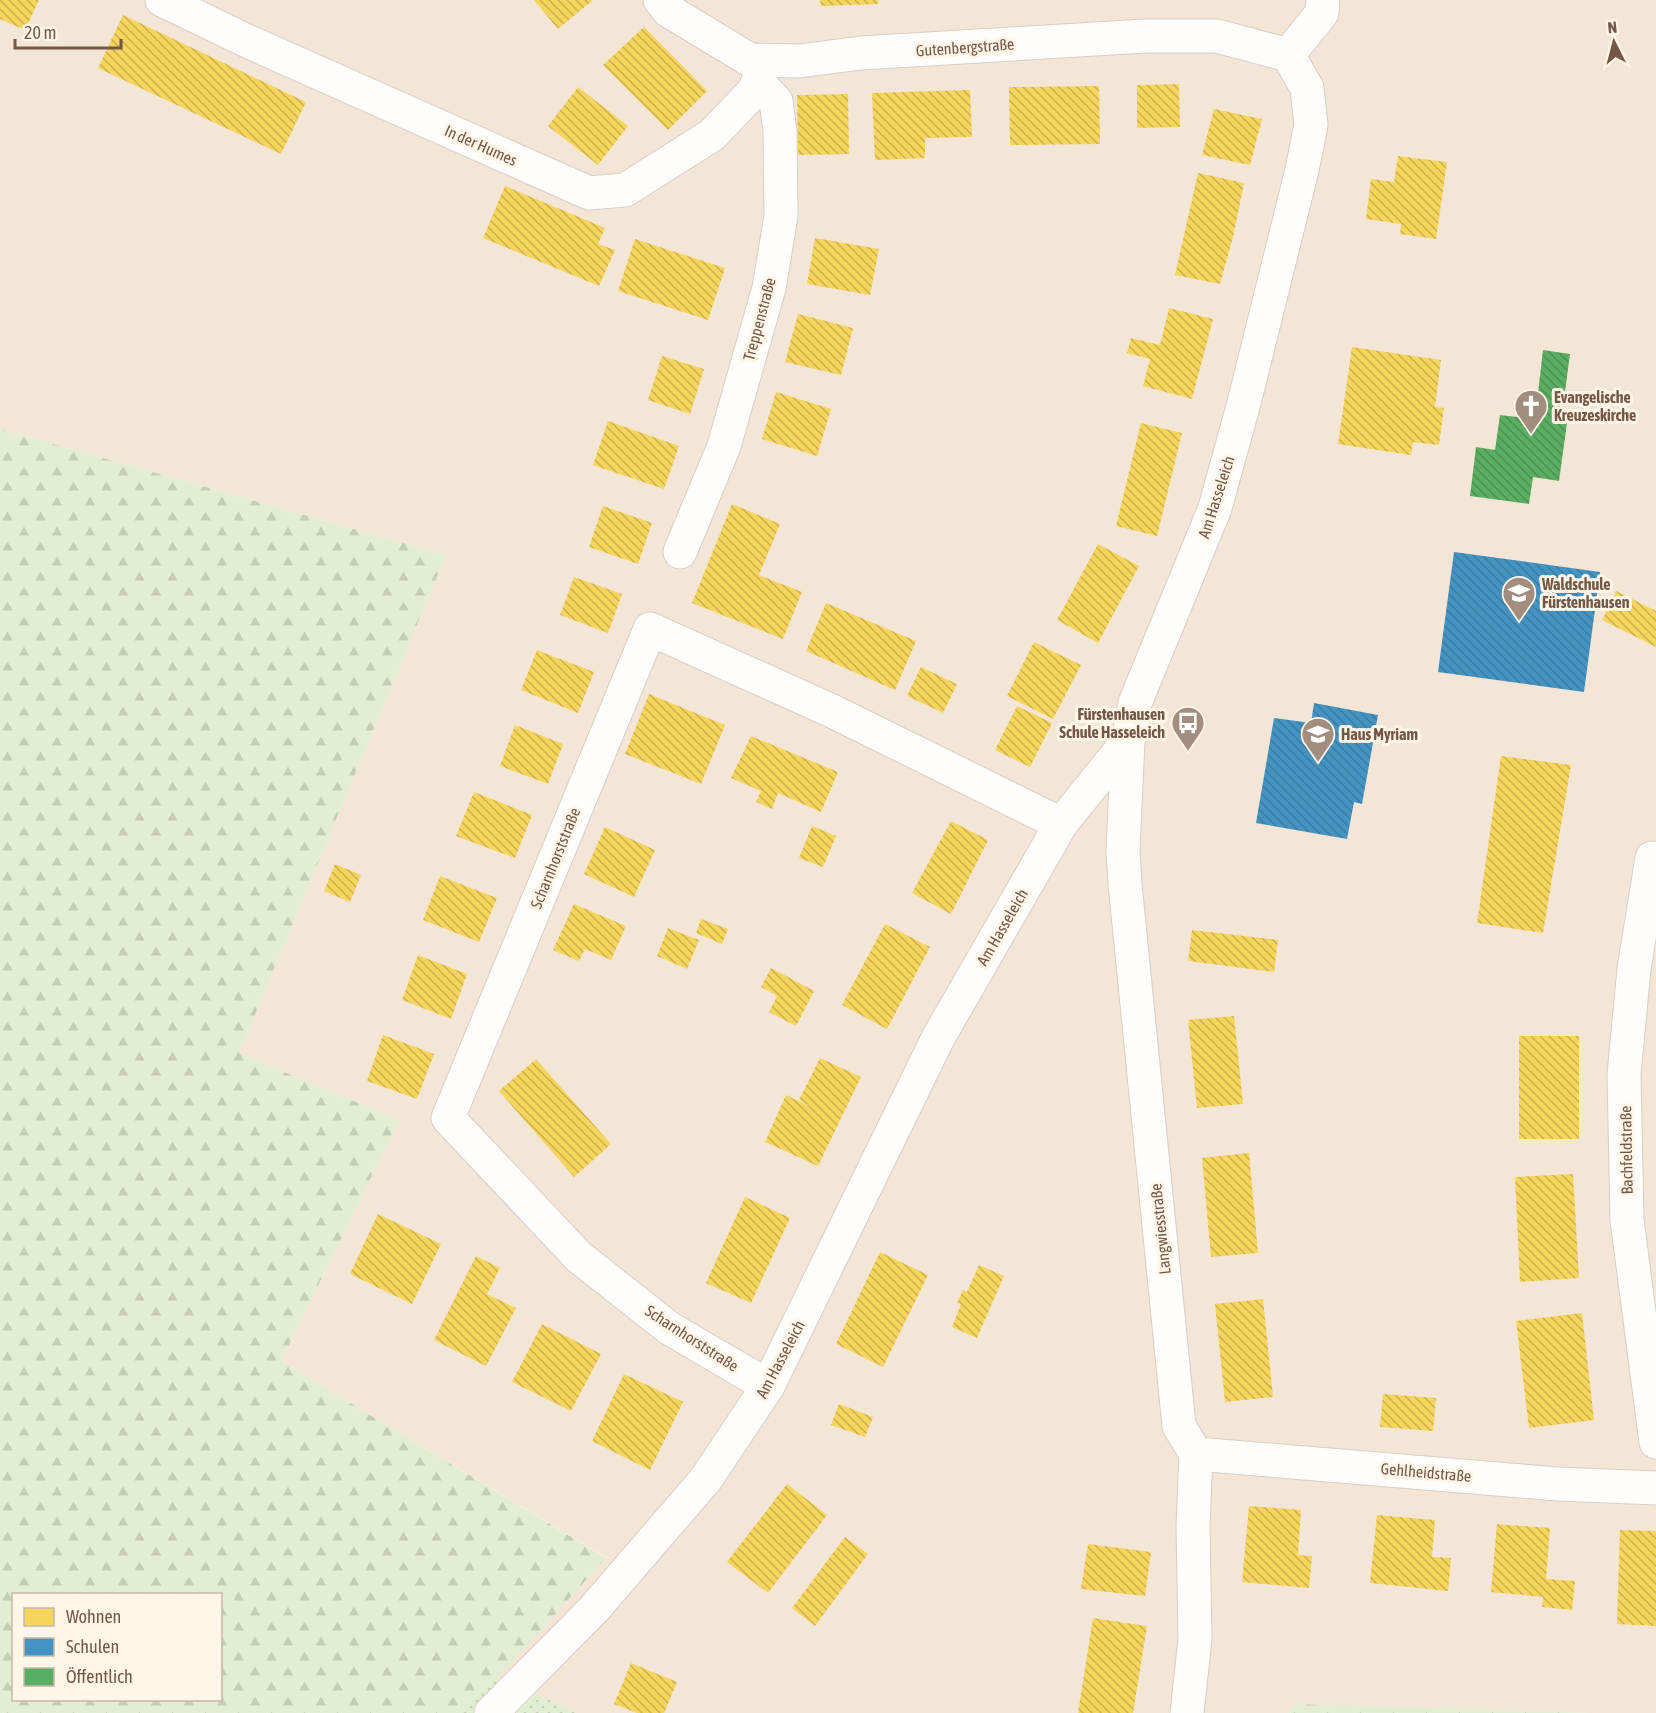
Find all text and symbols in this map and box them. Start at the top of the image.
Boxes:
scale bar [15,12,122,50]
north arrow [1584,12,1644,72]
text: N [1607,18,1618,37]
text: 20 m [24,22,56,43]
street label: Gutenbergstraße [915,35,1015,60]
street label: In der Humes [442,121,520,169]
street label: Treppenstraße [739,276,780,363]
church icon: Evangelische Kreuzeskirche [1513,388,1549,435]
place label: Evangelische Kreuzeskirche [1554,388,1636,424]
street label: Am Hasseleich [1194,454,1238,540]
school or university icon: Waldschule Fürstenhausen [1501,575,1537,622]
place label: Waldschule Fürstenhausen [1541,575,1630,611]
place label: Fürstenhausen Schule Hasseleich [1059,705,1165,741]
bus stop icon: Fürstenhausen Schule Hasseleich [1170,705,1206,752]
school or university icon: Haus Myriam [1300,716,1336,763]
place label: Haus Myriam [1341,725,1418,743]
street label: Scharnhorststraße [527,805,583,911]
street label: Am Hasseleich [973,885,1031,969]
street label: Bachfeldstraße [1616,1105,1636,1195]
street label: Langwiesstraße [1146,1183,1175,1275]
street label: Scharnhorststraße [642,1301,742,1375]
street label: Am Hasseleich [752,1317,808,1401]
street label: Gehlheidstraße [1380,1459,1472,1485]
legend [12,1593,222,1701]
text: Wohnen [66,1606,121,1627]
text: Schulen [66,1636,119,1657]
text: Öffentlich [66,1666,133,1687]

